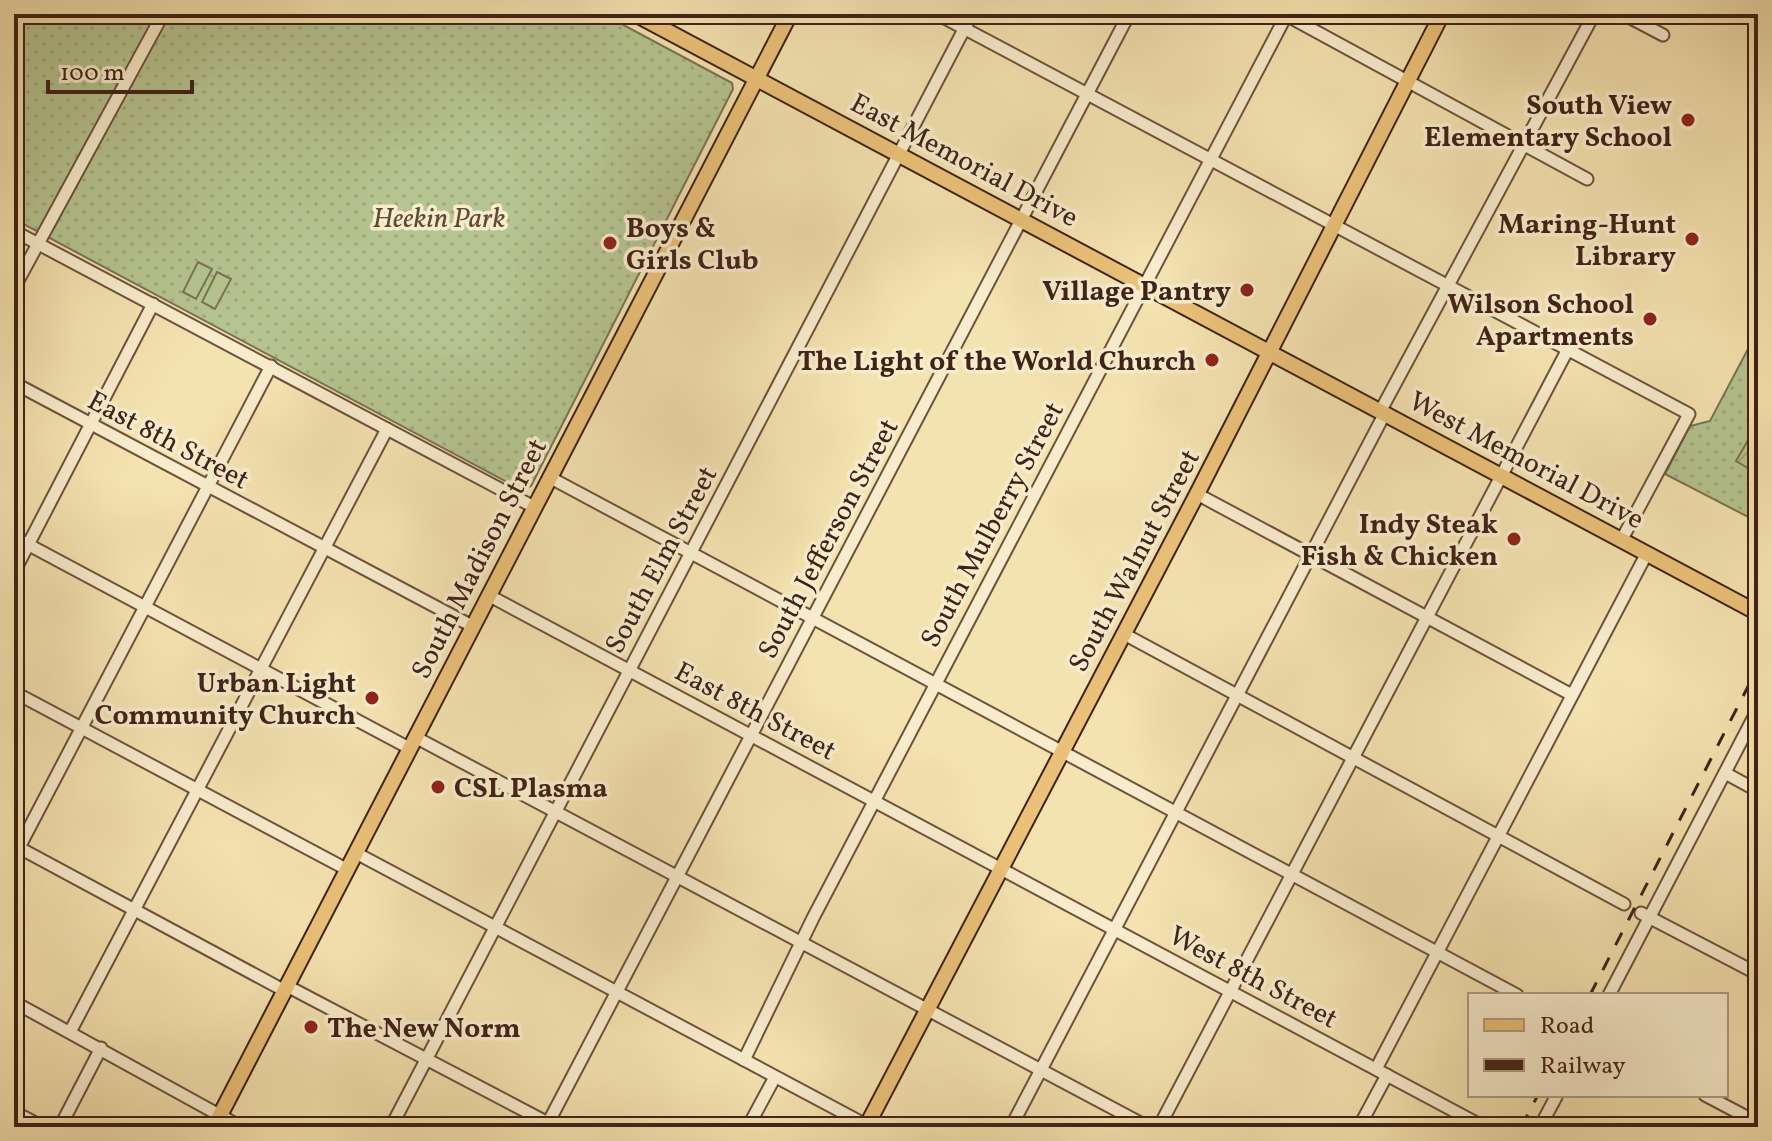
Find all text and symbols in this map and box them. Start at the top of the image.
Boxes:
scale bar [48,44,192,94]
text: 100 m [60,57,125,91]
street label: East Memorial Drive [843,85,1085,238]
place label: South View Elementary School [1424,87,1672,158]
marker: South View Elementary School [1679,111,1697,129]
park label: Heekin Park [372,200,506,239]
place label: Maring-Hunt Library [1498,206,1676,277]
place label: Boys & Girls Club [626,210,759,281]
marker: Maring-Hunt Library [1683,230,1701,248]
marker: Boys & Girls Club [601,234,619,252]
place label: Village Pantry [1042,273,1231,312]
marker: Village Pantry [1238,281,1256,299]
place label: Wilson School Apartments [1447,286,1634,357]
marker: Wilson School Apartments [1641,310,1659,328]
place label: The Light of the World Church [797,343,1196,382]
marker: The Light of the World Church [1203,351,1221,369]
street label: East 8th Street [80,382,256,500]
street label: West Memorial Drive [1401,383,1650,540]
street label: South Mulberry Street [912,395,1075,655]
street label: South Jefferson Street [749,412,909,666]
street label: South Madison Street [403,432,558,686]
street label: South Walnut Street [1060,443,1210,679]
street label: South Elm Street [596,460,728,661]
place label: Indy Steak Fish & Chicken [1301,506,1498,577]
marker: Indy Steak Fish & Chicken [1505,530,1523,548]
street label: East 8th Street [667,653,843,771]
place label: Urban Light Community Church [94,665,356,736]
marker: Urban Light Community Church [363,689,381,707]
place label: CSL Plasma [454,770,608,809]
marker: CSL Plasma [429,778,447,796]
street label: West 8th Street [1161,917,1344,1039]
legend [1468,993,1728,1097]
place label: The New Norm [327,1010,521,1049]
text: Road [1540,1010,1594,1044]
marker: The New Norm [302,1018,320,1036]
text: Railway [1540,1050,1626,1084]

